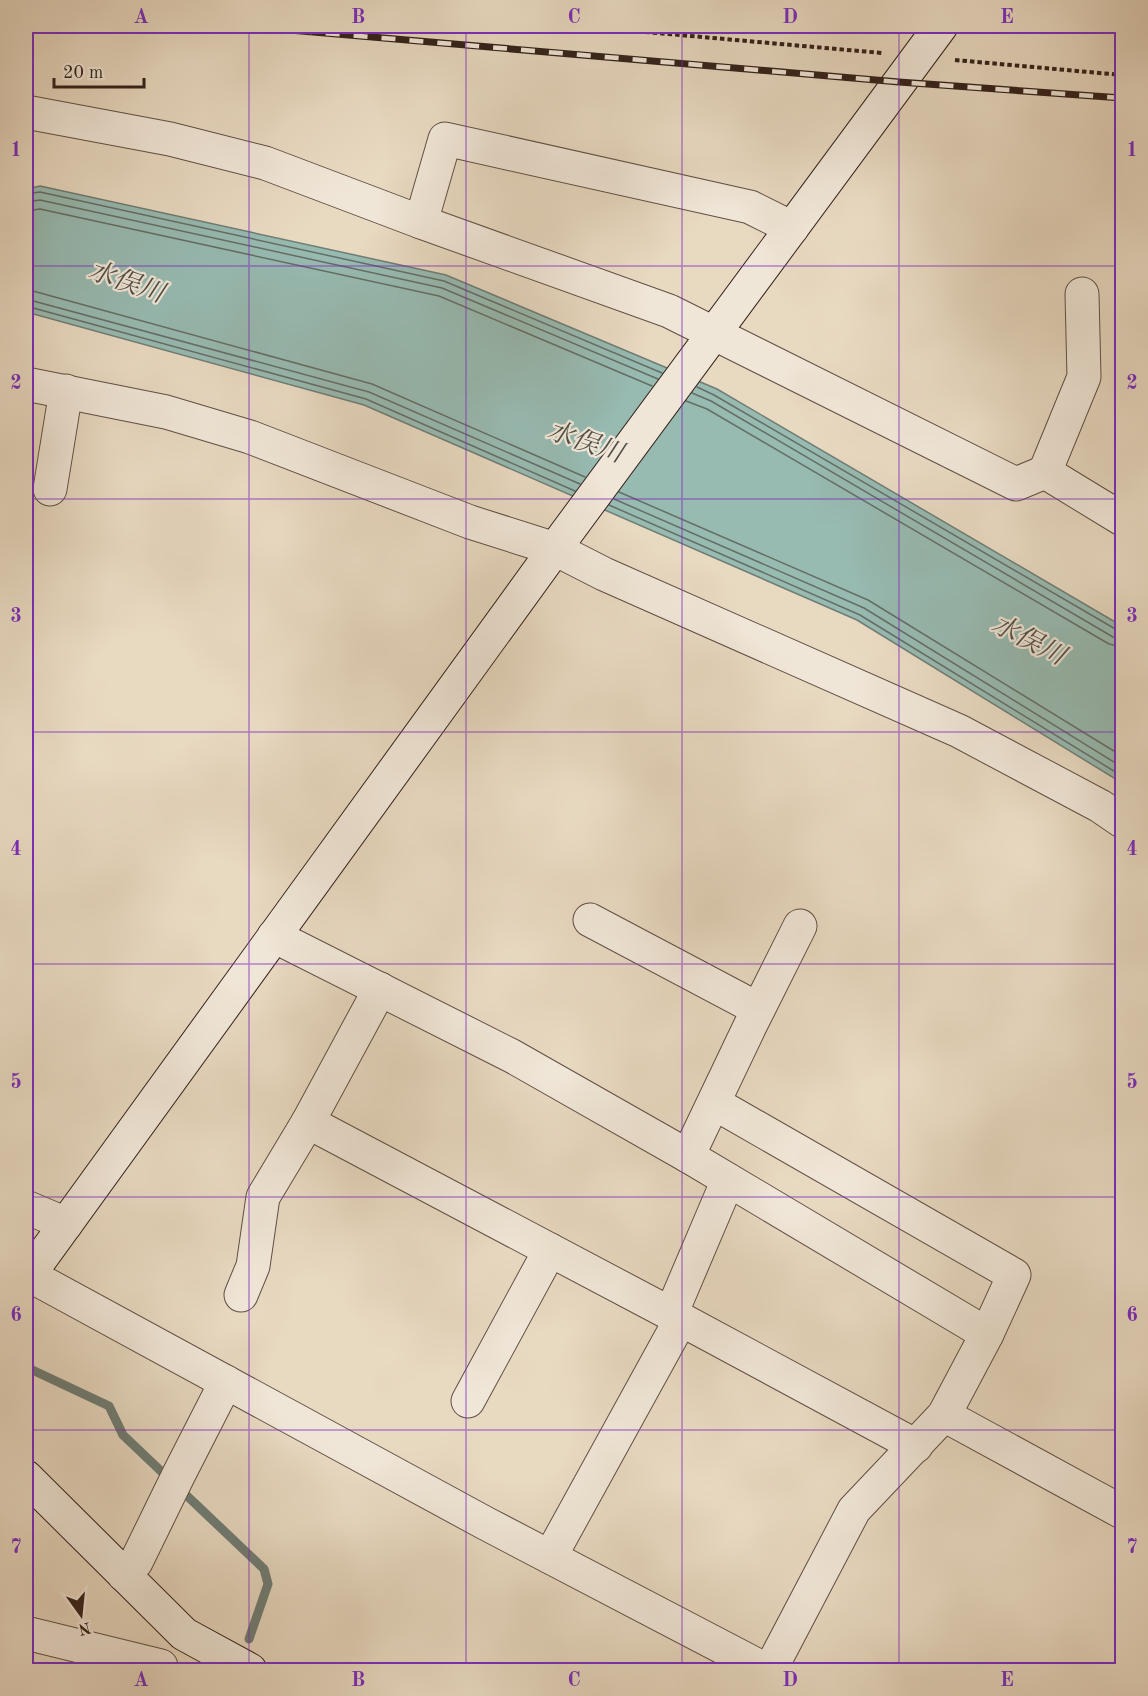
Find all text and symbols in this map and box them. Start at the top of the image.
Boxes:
text: A [133,8,149,28]
text: B [351,8,365,28]
text: C [567,8,581,28]
text: D [782,8,798,28]
text: E [1000,8,1014,28]
scale bar [54,51,144,89]
text: 20 m [63,64,103,82]
text: 1 [10,141,22,161]
text: 1 [1126,141,1138,161]
water label: 水俣川 [85,256,171,309]
text: 2 [10,374,22,394]
text: 2 [1126,374,1138,394]
water label: 水俣川 [544,416,630,469]
text: 3 [10,607,22,627]
text: 3 [1126,607,1138,627]
water label: 水俣川 [987,610,1072,672]
text: 4 [10,840,22,860]
text: 4 [1126,840,1138,860]
text: 5 [10,1072,22,1093]
text: 5 [1126,1072,1138,1093]
text: 6 [10,1306,22,1326]
text: 6 [1126,1306,1138,1326]
text: 7 [10,1538,22,1558]
text: 7 [1126,1538,1138,1558]
north arrow [51,1585,111,1645]
text: N [76,1618,92,1637]
text: A [133,1671,149,1691]
text: B [351,1671,365,1691]
text: C [567,1671,581,1691]
text: D [782,1671,798,1691]
text: E [1000,1671,1014,1691]

